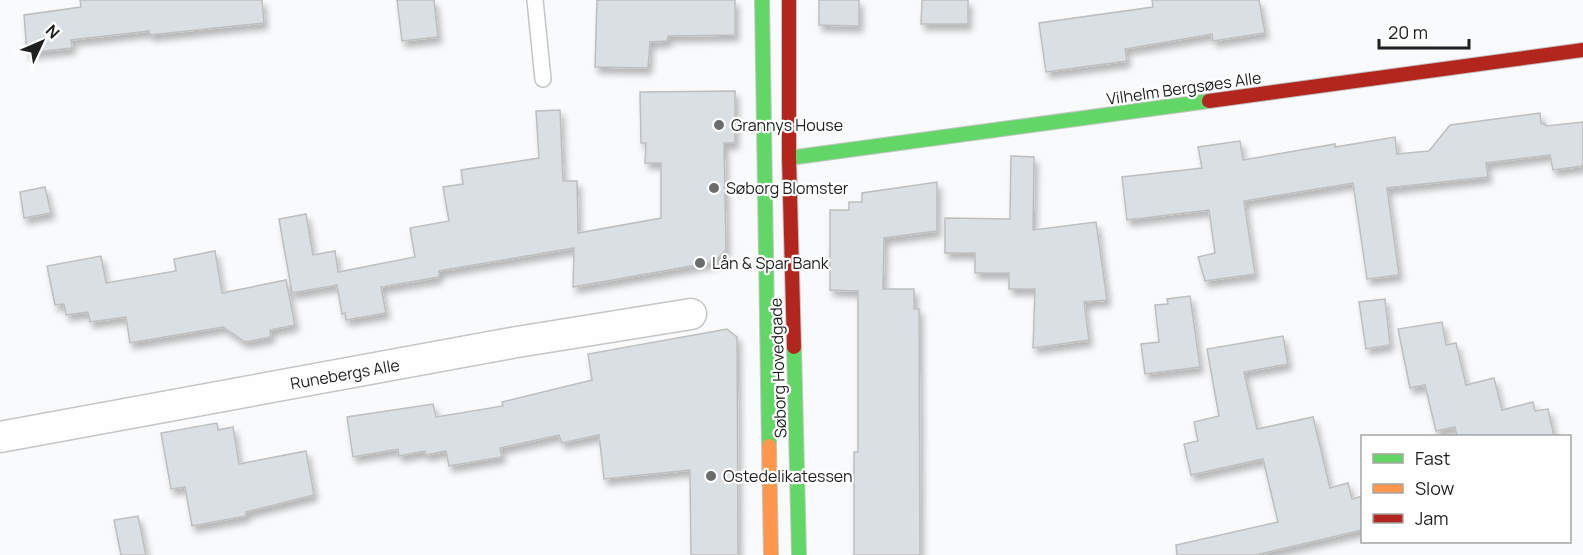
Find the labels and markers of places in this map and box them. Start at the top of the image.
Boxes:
place label: Grannys House [731,114,843,136]
marker: Grannys House [712,118,726,132]
place label: Søborg Blomster [726,177,849,199]
marker: Søborg Blomster [707,181,721,195]
place label: Lån & Spar Bank [712,252,830,274]
marker: Lån & Spar Bank [693,256,707,270]
place label: Ostedelikatessen [723,465,852,487]
marker: Ostedelikatessen [704,469,718,483]

